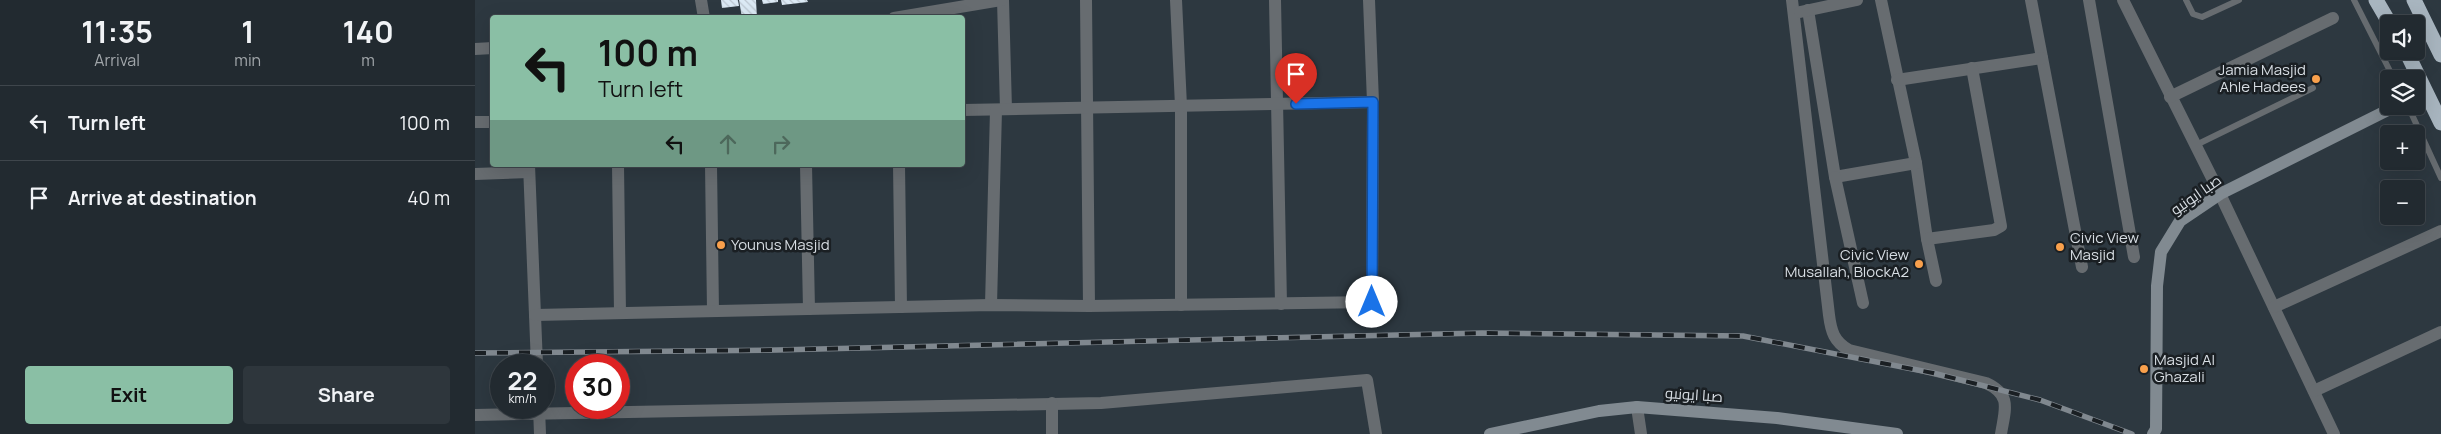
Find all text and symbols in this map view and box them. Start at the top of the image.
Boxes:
text: 11:35 [81,11,153,52]
text: 1 [241,11,254,52]
text: 140 [342,11,394,52]
map controls [2380,15,2425,225]
button: sound [2380,15,2425,60]
text: 100 m [598,29,698,77]
icon: left [515,35,580,100]
text: Arrival [94,49,140,71]
text: min [234,49,261,71]
text: m [361,49,375,71]
pin [1275,53,1317,104]
place label: Jamia Masjid Ahle Hadees [2218,59,2306,97]
icon: arrive [1282,60,1310,88]
button: layers [2380,70,2425,115]
marker: Jamia Masjid Ahle Hadees [2310,73,2322,85]
text: Turn left [598,74,683,104]
icon: left [25,109,53,137]
text: Turn left [68,110,146,136]
text: 100 m [399,110,450,136]
button: + [2380,125,2425,170]
icon: left [661,130,689,158]
icon: ahead [714,130,742,158]
icon: right [767,130,795,158]
street label: صبا ایونیو [2166,169,2225,220]
button: − [2380,180,2425,225]
icon: arrive [25,184,53,212]
text: Arrive at destination [68,185,257,211]
text: 40 m [407,185,450,211]
place label: Civic View Masjid [2070,227,2139,265]
place label: Younus Masjid [731,234,830,255]
marker: Younus Masjid [715,239,727,251]
marker: Civic View Masjid [2054,241,2066,253]
place label: Civic View Musallah, BlockA2 [1785,244,1909,282]
marker: Civic View Musallah, BlockA2 [1913,258,1925,270]
position arrow [1345,275,1397,327]
place label: Masjid Al Ghazali [2154,349,2215,387]
speed limit sign: 30 [565,354,630,419]
text: 22 [508,363,537,398]
marker: Masjid Al Ghazali [2138,363,2150,375]
button: Exit [25,366,233,424]
button: Share [243,366,450,424]
street label: صبا ایونیو [1664,382,1724,407]
text: km/h [509,390,536,407]

